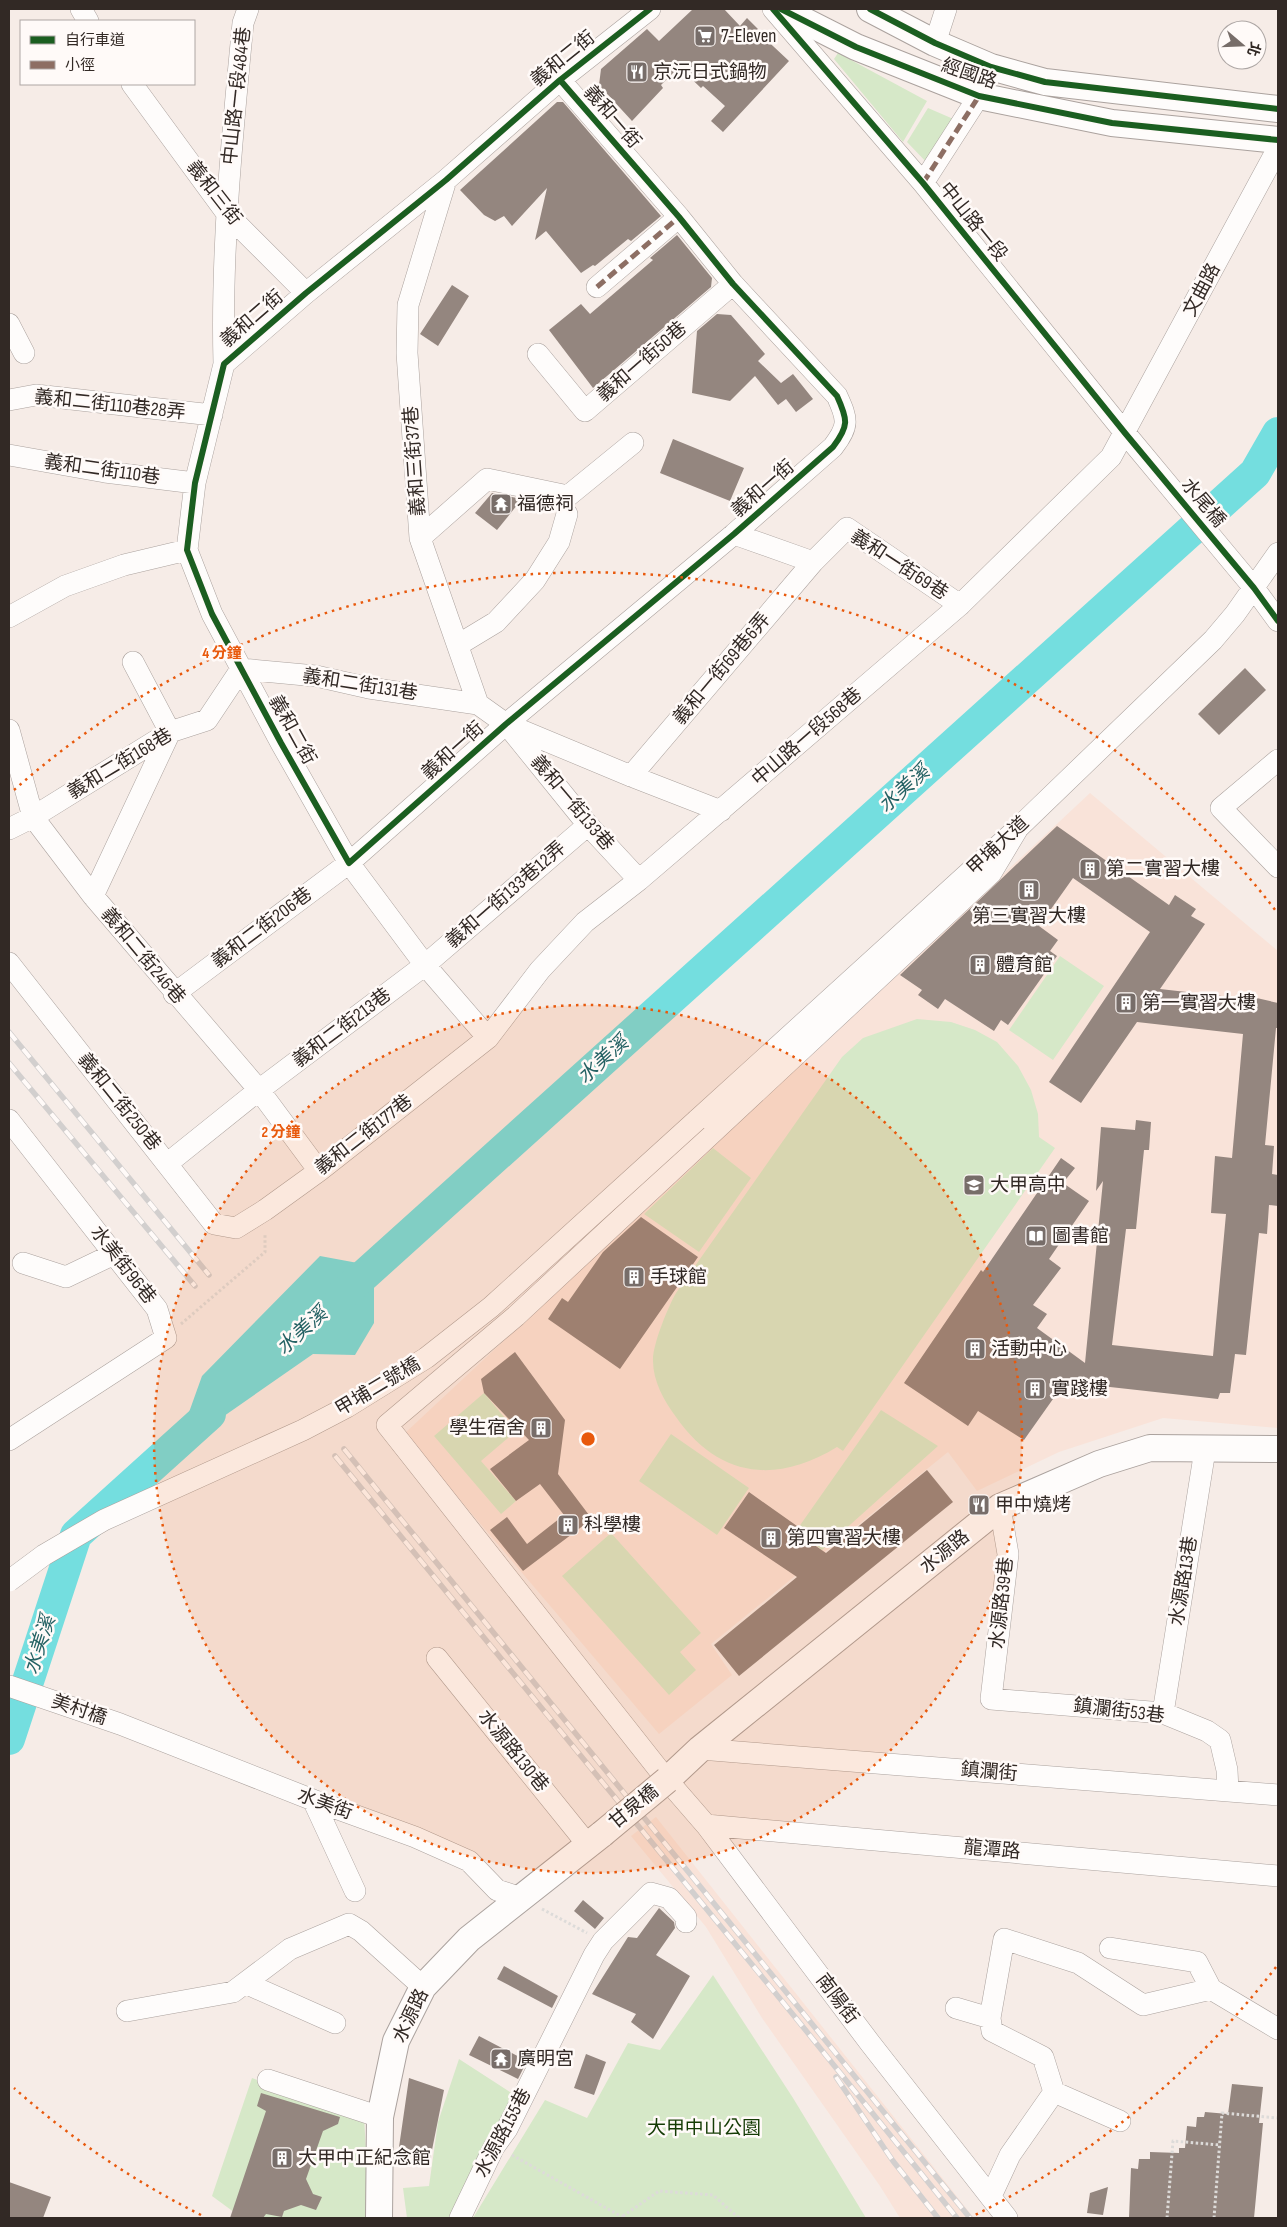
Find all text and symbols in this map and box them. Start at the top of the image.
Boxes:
legend [20,20,195,85]
north arrow [1217,20,1267,70]
supermarket icon: 7-Eleven [693,24,717,48]
place label: 7-Eleven [721,25,776,48]
street label: 中山路一段484巷 [218,26,256,166]
street label: 義和二街 [526,26,600,92]
text: 自行車道 [65,31,125,50]
text: 北 [1244,40,1264,58]
street label: 經國路 [938,54,1000,94]
text: 小徑 [65,56,95,75]
restaurant icon: 京沅日式鍋物 [625,60,649,84]
place label: 京沅日式鍋物 [653,61,767,84]
street label: 義和一街 [578,81,646,153]
street label: 義和三街 [182,156,246,230]
street label: 中山路一段 [934,178,1012,266]
street label: 文曲路 [1178,259,1226,321]
street label: 義和二街 [216,285,288,353]
street label: 義和一街50巷 [593,317,691,407]
street label: 義和二街110巷28弄 [33,386,187,424]
street label: 義和三街37巷 [400,405,430,517]
street label: 義和二街110巷 [43,450,161,490]
street label: 義和一街 [727,455,799,523]
street label: 水尾橋 [1176,474,1230,532]
temple icon: 福德祠 [489,492,513,516]
place label: 福德祠 [517,493,574,516]
street label: 義和一街69巷 [846,525,952,605]
street label: 義和一街69巷6弄 [669,608,775,730]
text: 4 分鐘 [202,644,242,663]
street label: 義和二街131巷 [301,665,419,705]
street label: 中山路一段568巷 [747,683,867,791]
street label: 義和二街 [264,691,320,769]
street label: 義和一街 [417,717,489,785]
street label: 義和二街168巷 [63,724,177,804]
street label: 義和一街133巷 [525,751,619,855]
water label: 水美溪 [874,758,937,818]
street label: 甲埔大道 [962,812,1034,880]
street label: 義和一街133巷12弄 [441,837,571,953]
building icon: 第二實習大樓 [1078,857,1102,881]
place label: 第二實習大樓 [1106,858,1220,881]
building icon: 第三實習大樓 [1017,878,1041,902]
street label: 義和二街206巷 [207,883,317,973]
street label: 義和二街246巷 [96,903,190,1009]
place label: 第三實習大樓 [972,905,1086,928]
building icon: 體育館 [968,953,992,977]
place label: 體育館 [996,954,1053,977]
street label: 義和二街213巷 [288,983,396,1073]
building icon: 第一實習大樓 [1114,991,1138,1015]
place label: 第一實習大樓 [1142,992,1256,1015]
water label: 水美溪 [573,1029,636,1089]
street label: 義和二街250巷 [73,1049,165,1155]
street label: 義和二街177巷 [311,1090,417,1180]
text: 2 分鐘 [262,1123,300,1142]
school or university icon: 大甲高中 [962,1173,986,1197]
place label: 大甲高中 [990,1174,1066,1197]
street label: 水美街96巷 [85,1221,161,1309]
library icon: 圖書館 [1024,1224,1048,1248]
place label: 圖書館 [1052,1225,1109,1248]
building icon: 手球館 [622,1265,646,1289]
place label: 手球館 [650,1266,707,1289]
water label: 水美溪 [272,1300,335,1360]
building icon: 活動中心 [963,1337,987,1361]
place label: 活動中心 [991,1338,1067,1361]
street label: 甲埔二號橋 [331,1353,425,1421]
building icon: 實踐樓 [1023,1377,1047,1401]
place label: 實踐樓 [1051,1378,1108,1401]
building icon: 學生宿舍 [529,1416,553,1440]
place label: 學生宿舍 [449,1417,525,1440]
centre of rings [579,1430,597,1448]
restaurant icon: 甲中燒烤 [967,1493,991,1517]
place label: 甲中燒烤 [995,1494,1071,1517]
building icon: 科學樓 [556,1513,580,1537]
place label: 科學樓 [584,1514,641,1537]
street label: 水源路 [916,1525,974,1579]
building icon: 第四實習大樓 [759,1526,783,1550]
place label: 第四實習大樓 [787,1527,901,1550]
street label: 水源路13巷 [1166,1534,1202,1628]
street label: 水源路39巷 [986,1556,1018,1650]
water label: 水美溪 [19,1610,62,1677]
street label: 美村橋 [48,1690,110,1730]
street label: 鎮瀾街53巷 [1072,1694,1166,1728]
street label: 水源路130巷 [473,1705,553,1797]
street label: 鎮瀾街 [960,1758,1018,1786]
street label: 甘泉橋 [605,1780,663,1834]
street label: 水美街 [294,1783,356,1825]
street label: 龍潭路 [963,1836,1021,1864]
street label: 南陽街 [811,1969,863,2029]
street label: 水源路 [388,1985,434,2047]
temple icon: 廣明宮 [489,2047,513,2071]
place label: 廣明宮 [517,2048,574,2071]
street label: 水源路155巷 [470,2084,536,2182]
park label: 大甲中山公園 [647,2117,761,2140]
building icon: 大甲中正紀念館 [270,2146,294,2170]
place label: 大甲中正紀念館 [298,2147,431,2170]

